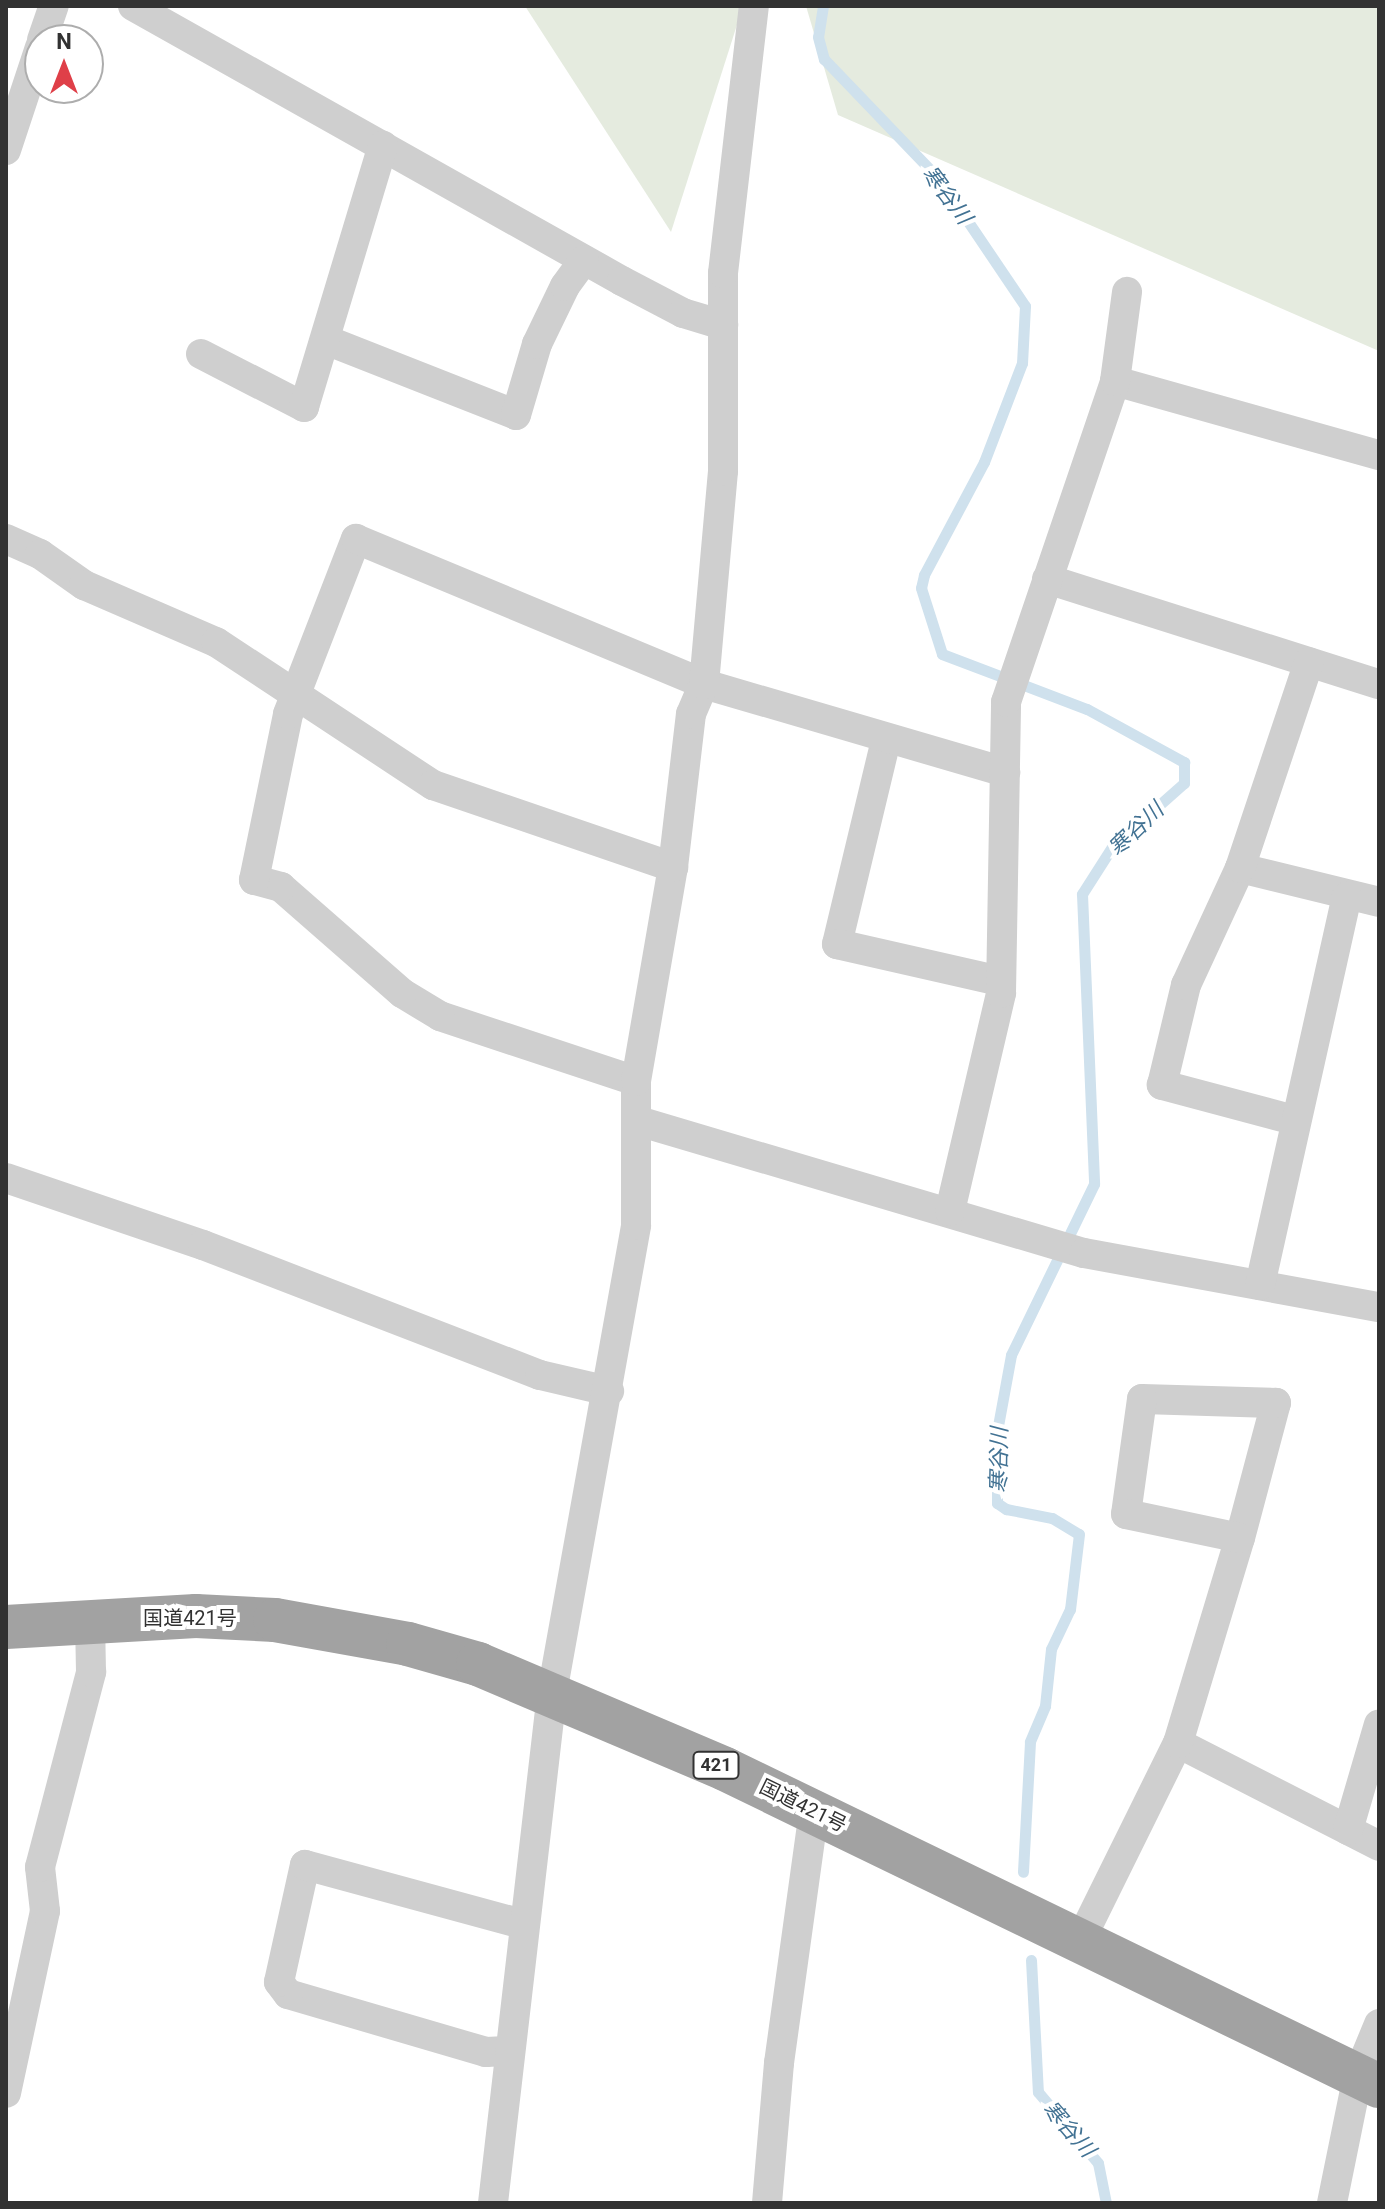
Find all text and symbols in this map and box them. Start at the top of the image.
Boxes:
north arrow [24,24,104,104]
text: N [56,29,72,54]
water label: 寒谷川 [917,161,977,229]
water label: 寒谷川 [1103,797,1169,861]
water label: 寒谷川 [985,1427,1013,1493]
street label: 国道421号 [143,1606,237,1630]
road number: 421 [692,1751,740,1779]
street label: 国道421号 [756,1775,850,1837]
water label: 寒谷川 [1037,2095,1101,2163]

